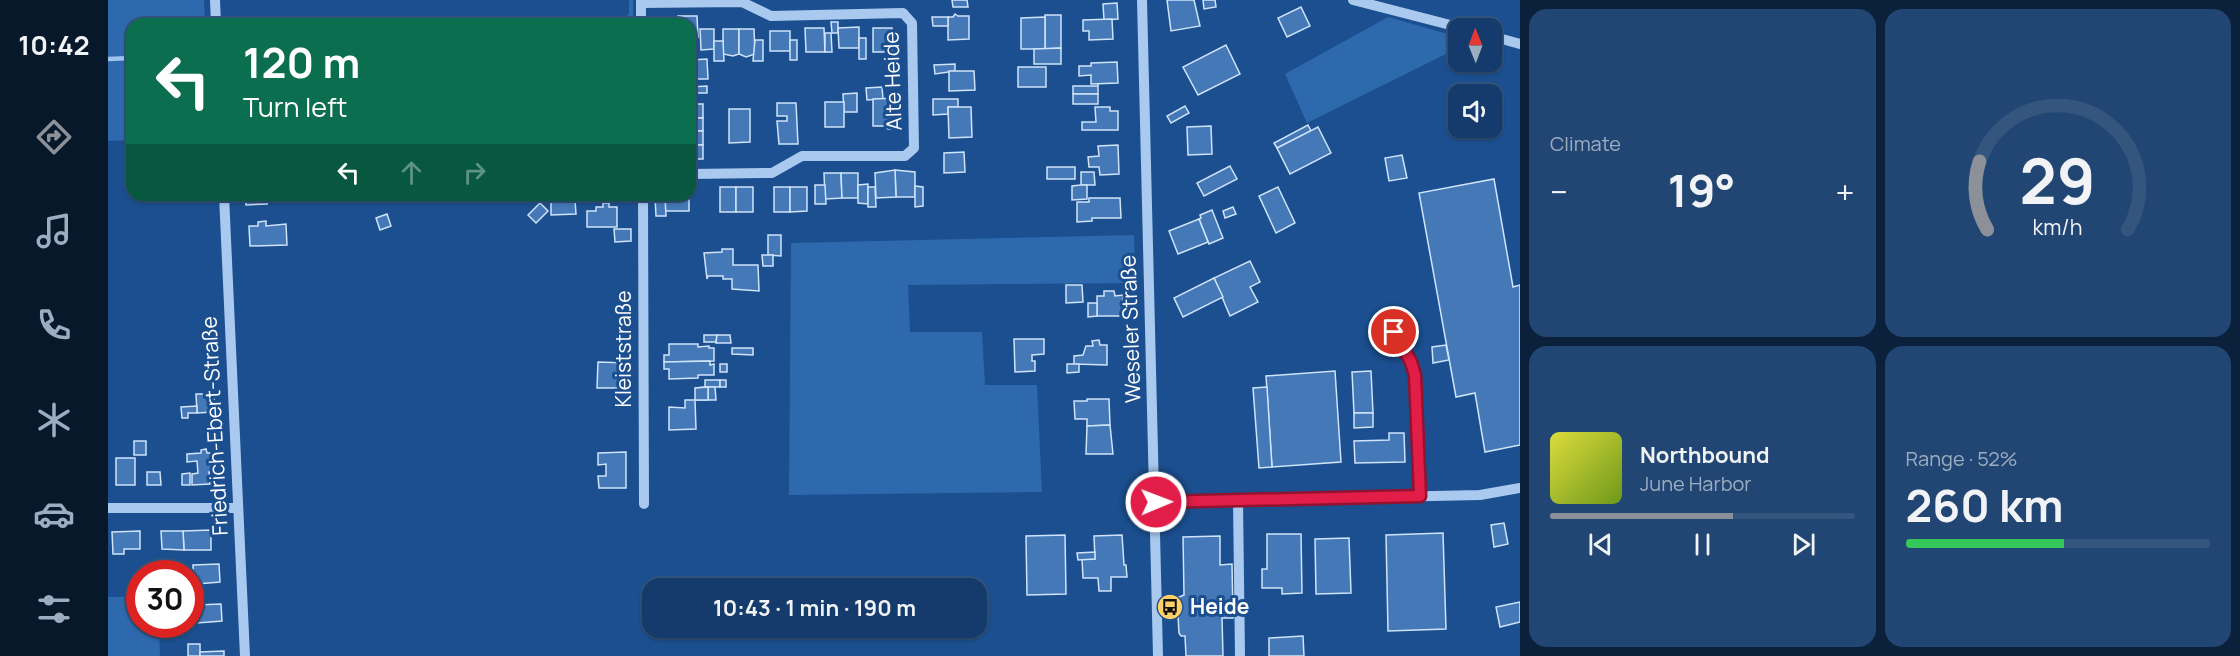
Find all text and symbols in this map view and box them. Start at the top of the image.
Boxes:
north arrow [1448,18,1502,72]
map controls [1448,18,1502,138]
text: 10:42 [18,26,90,63]
street label: Alte Heide [876,31,908,131]
text: 120 m [243,33,360,91]
icon: left [144,42,222,120]
button: sound [1448,84,1502,138]
text: Turn left [243,88,347,125]
icon: directions [33,116,75,158]
text: Climate [1550,130,1621,157]
text: 29 [2020,137,2096,223]
icon: left [332,156,365,189]
icon: ahead [395,156,428,189]
icon: right [458,156,491,189]
text: 19° [1668,159,1736,221]
text: − [1550,169,1568,214]
text: + [1835,169,1854,214]
icon: music [33,210,75,252]
text: km/h [2033,212,2083,241]
street label: Weseler Straße [1113,255,1147,403]
street label: Kleiststraße [609,290,637,408]
icon: phone [33,304,75,346]
pin [1368,306,1419,357]
icon: arrive [1377,315,1410,348]
street label: Friedrich-Ebert-Straße [194,316,234,536]
icon: climate [33,399,75,441]
text: Northbound [1640,440,1770,470]
text: Range · 52% [1906,445,2018,472]
position arrow [1124,470,1188,534]
text: June Harbor [1640,470,1752,497]
text: 260 km [1906,474,2064,536]
icon: car [33,493,75,535]
icon: previous [1584,528,1617,561]
icon: pause [1686,528,1719,561]
icon: next [1787,528,1820,561]
speed limit sign: 30 [126,560,204,638]
icon: filters [33,588,75,630]
bus stop icon: Heide [1155,592,1185,622]
place label: Heide [1190,592,1249,620]
text: 10:43 · 1 min · 190 m [713,593,916,623]

